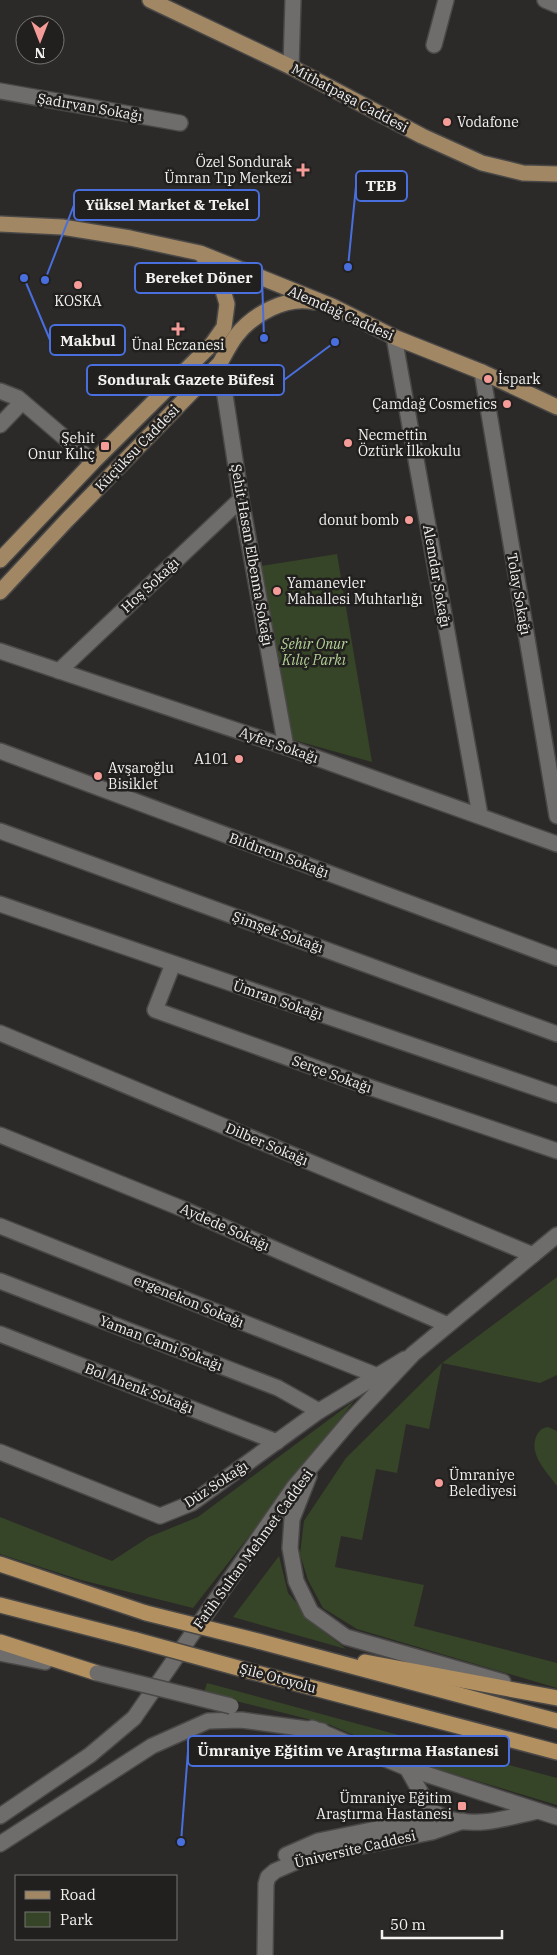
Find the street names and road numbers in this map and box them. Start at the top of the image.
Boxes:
street label: Mithatpaşa Caddesi [289,60,411,136]
street label: Şadırvan Sokağı [36,89,144,125]
street label: Alemdağ Caddesi [285,282,397,344]
street label: Küçüksu Caddesi [91,401,183,495]
street label: Şehit Hasan Elbenna Sokağı [227,463,277,647]
street label: Alemdar Sokağı [419,523,455,629]
street label: Tolay Sokağı [503,552,535,636]
street label: Hoş Sokağı [117,554,183,616]
street label: Ayfer Sokağı [237,723,321,767]
street label: Bıldırcın Sokağı [227,829,331,881]
street label: Şimşek Sokağı [230,907,326,957]
street label: Ümran Sokağı [231,976,325,1024]
street label: Serçe Sokağı [290,1051,374,1097]
street label: Dilber Sokağı [223,1119,311,1169]
street label: Aydede Sokağı [177,1199,273,1255]
street label: ergenekon Sokağı [131,1271,247,1331]
street label: Yaman Cami Sokağı [97,1311,225,1375]
street label: Bol Ahenk Sokağı [82,1359,196,1417]
street label: Düz Sokağı [181,1457,251,1511]
street label: Fatih Sultan Mehmet Caddesi [189,1466,317,1632]
street label: Şile Otoyolu [238,1659,319,1697]
street label: Üniversite Caddesi [293,1826,417,1872]

